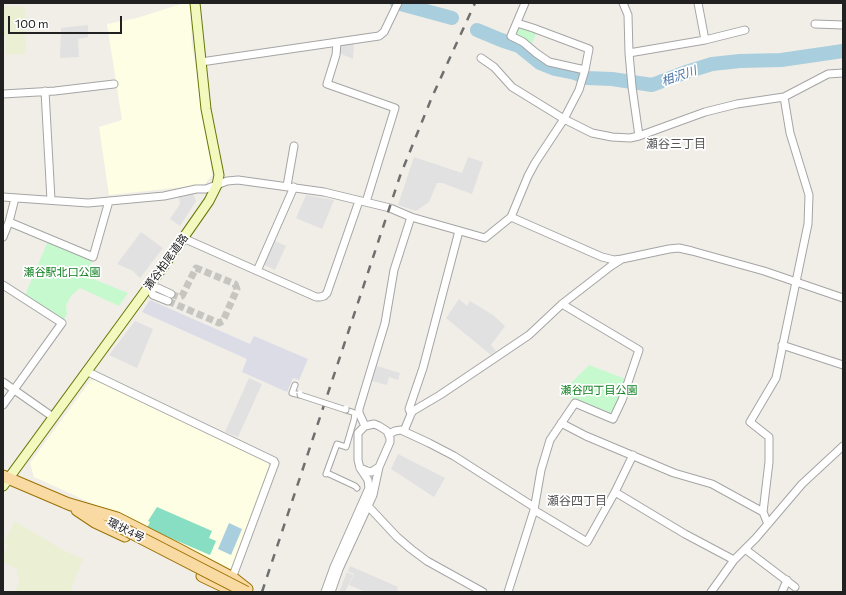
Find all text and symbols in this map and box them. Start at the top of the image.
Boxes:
scale bar [10,8,124,34]
text: 100 m [15,16,49,30]
water label: 相沢川 [660,63,698,89]
district label: 瀬谷三丁目 [646,137,706,151]
street label: 瀬谷柏尾道路 [141,231,191,293]
park label: 瀬谷駅北口公園 [24,265,100,279]
park label: 瀬谷四丁目公園 [561,383,637,397]
district label: 瀬谷四丁目 [547,494,607,508]
street label: 環状4号 [105,515,147,545]

